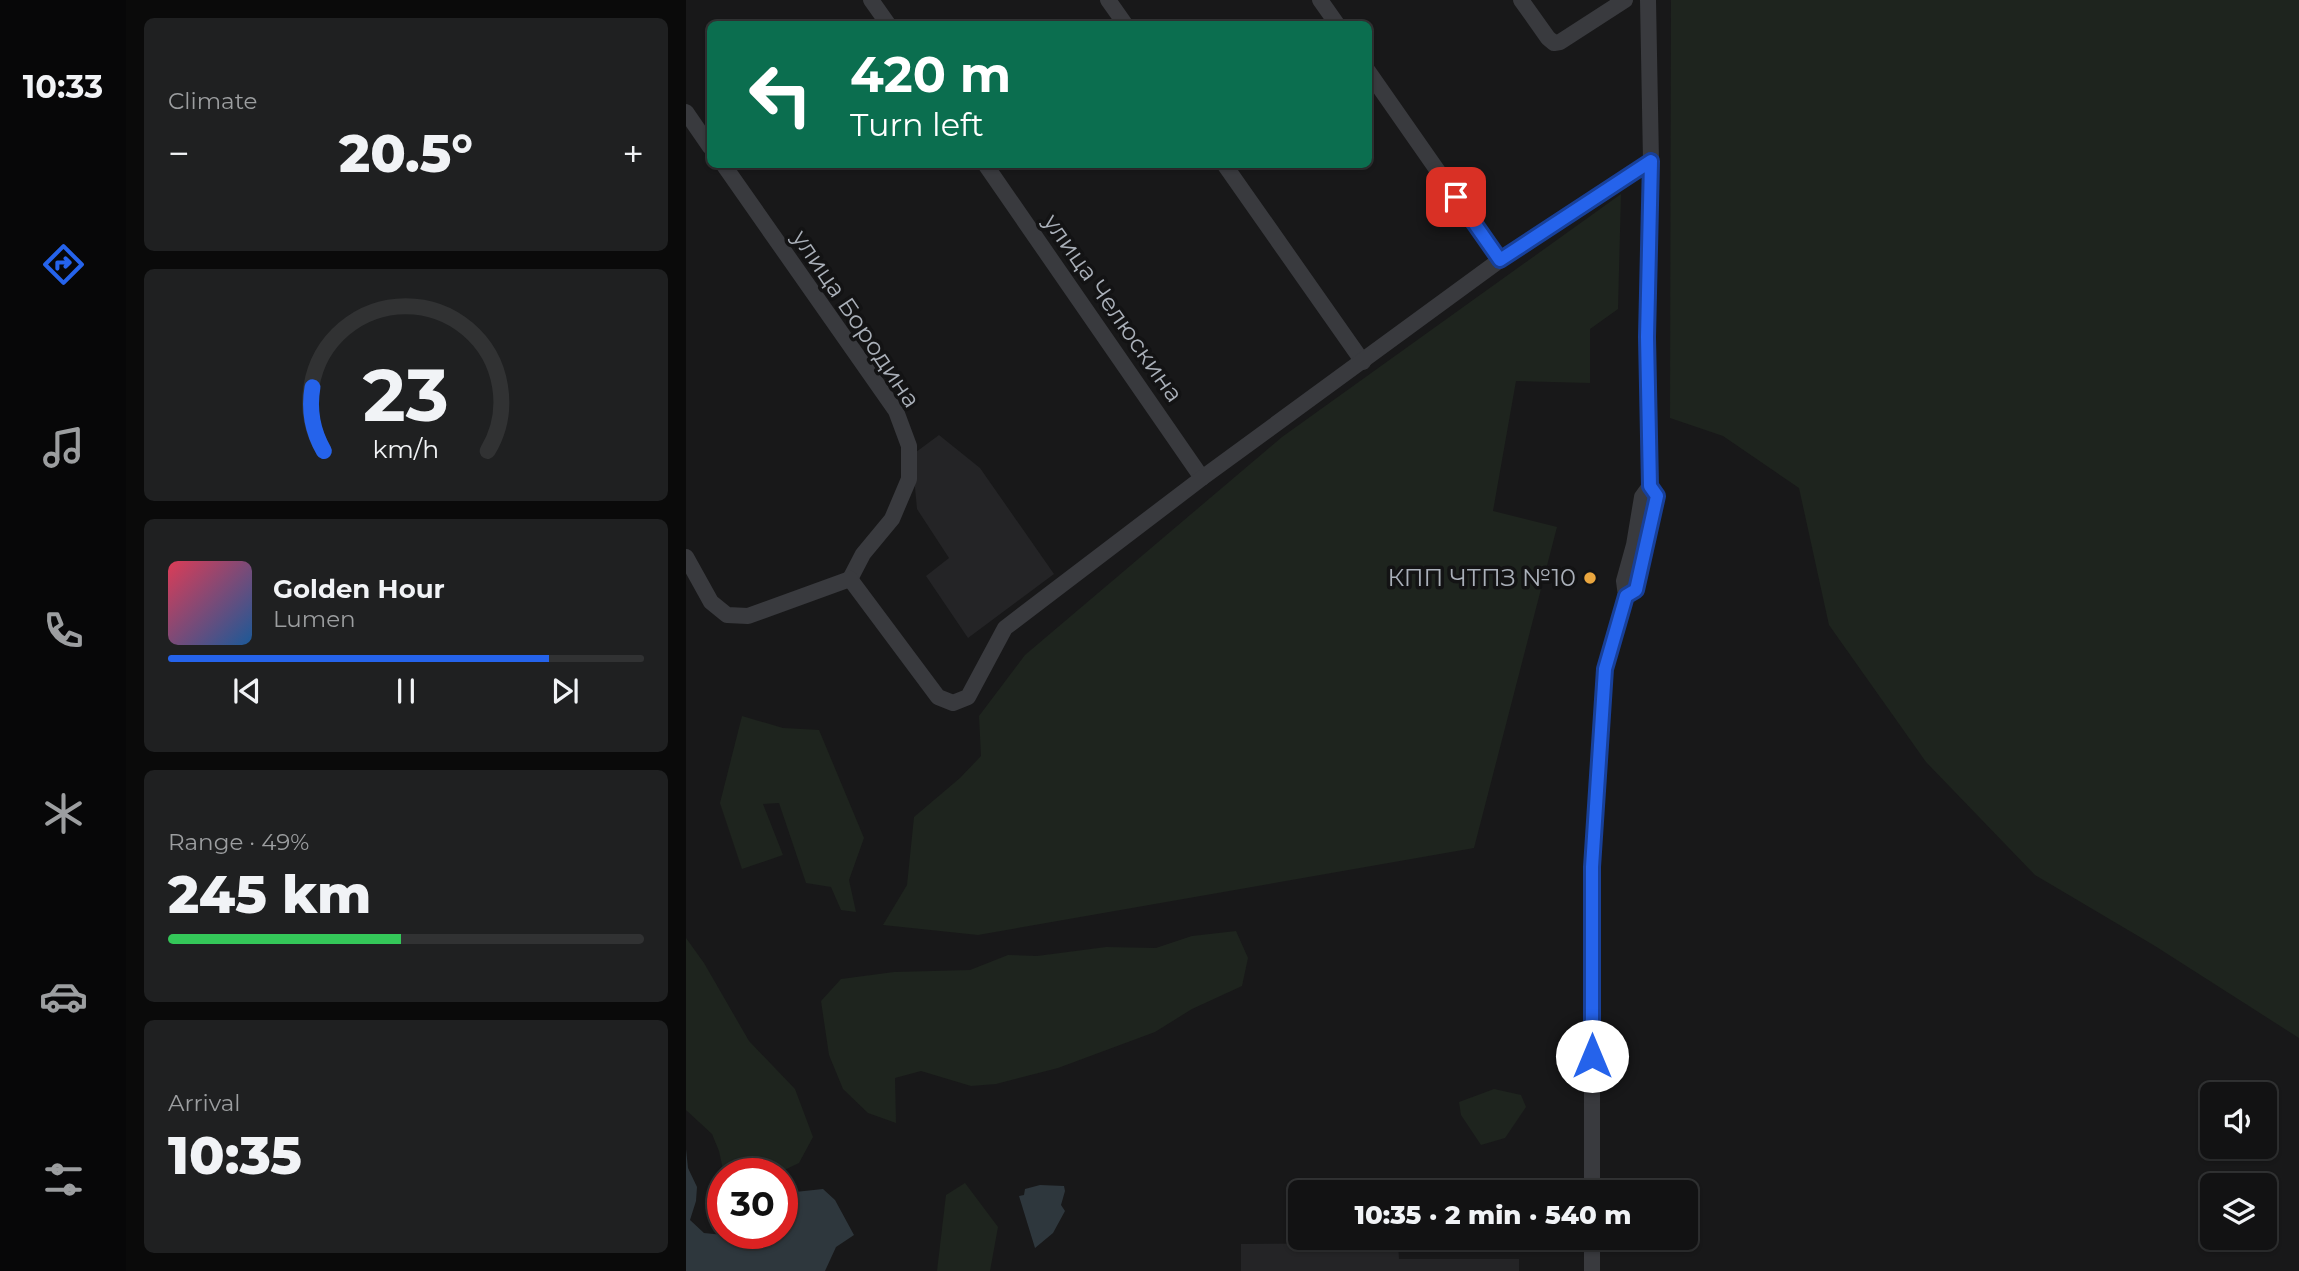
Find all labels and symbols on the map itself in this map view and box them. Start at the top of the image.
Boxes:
pin [1426,167,1486,227]
street label: улица Челюскина [1037,207,1189,407]
street label: улица Бородина [786,224,927,413]
place label: КПП ЧТПЗ №10 [1387,563,1576,592]
marker: КПП ЧТПЗ №10 [1582,570,1598,586]
position arrow [1555,1019,1629,1093]
speed limit sign: 30 [707,1158,798,1249]

